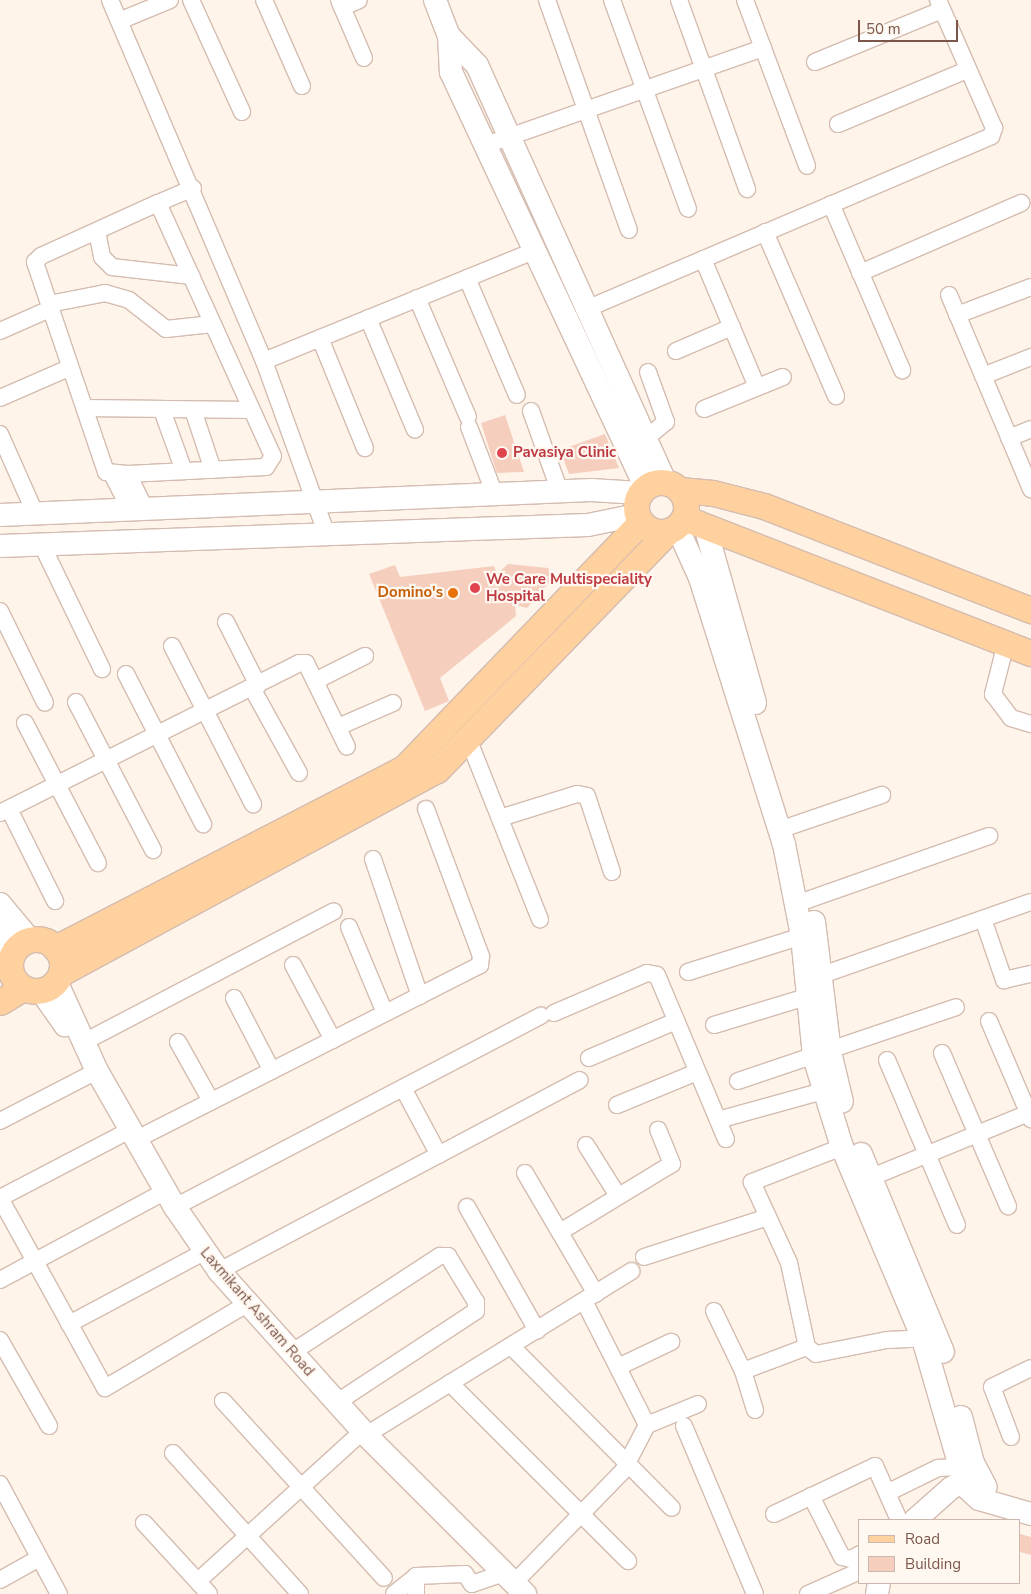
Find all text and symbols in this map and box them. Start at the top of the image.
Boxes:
scale bar [861,10,961,42]
text: 50 m [866,19,901,39]
place label: Pavasiya Clinic [513,444,616,462]
marker: Pavasiya Clinic [495,446,509,460]
place label: We Care Multispeciality Hospital [486,570,652,605]
marker: We Care Multispeciality Hospital [468,581,482,595]
place label: Domino's [378,584,443,602]
marker: Domino's [447,587,459,599]
street label: Laxmikant Ashram Road [196,1244,318,1380]
legend [858,1519,1021,1584]
text: Road [905,1529,940,1549]
text: Building [905,1554,961,1574]

